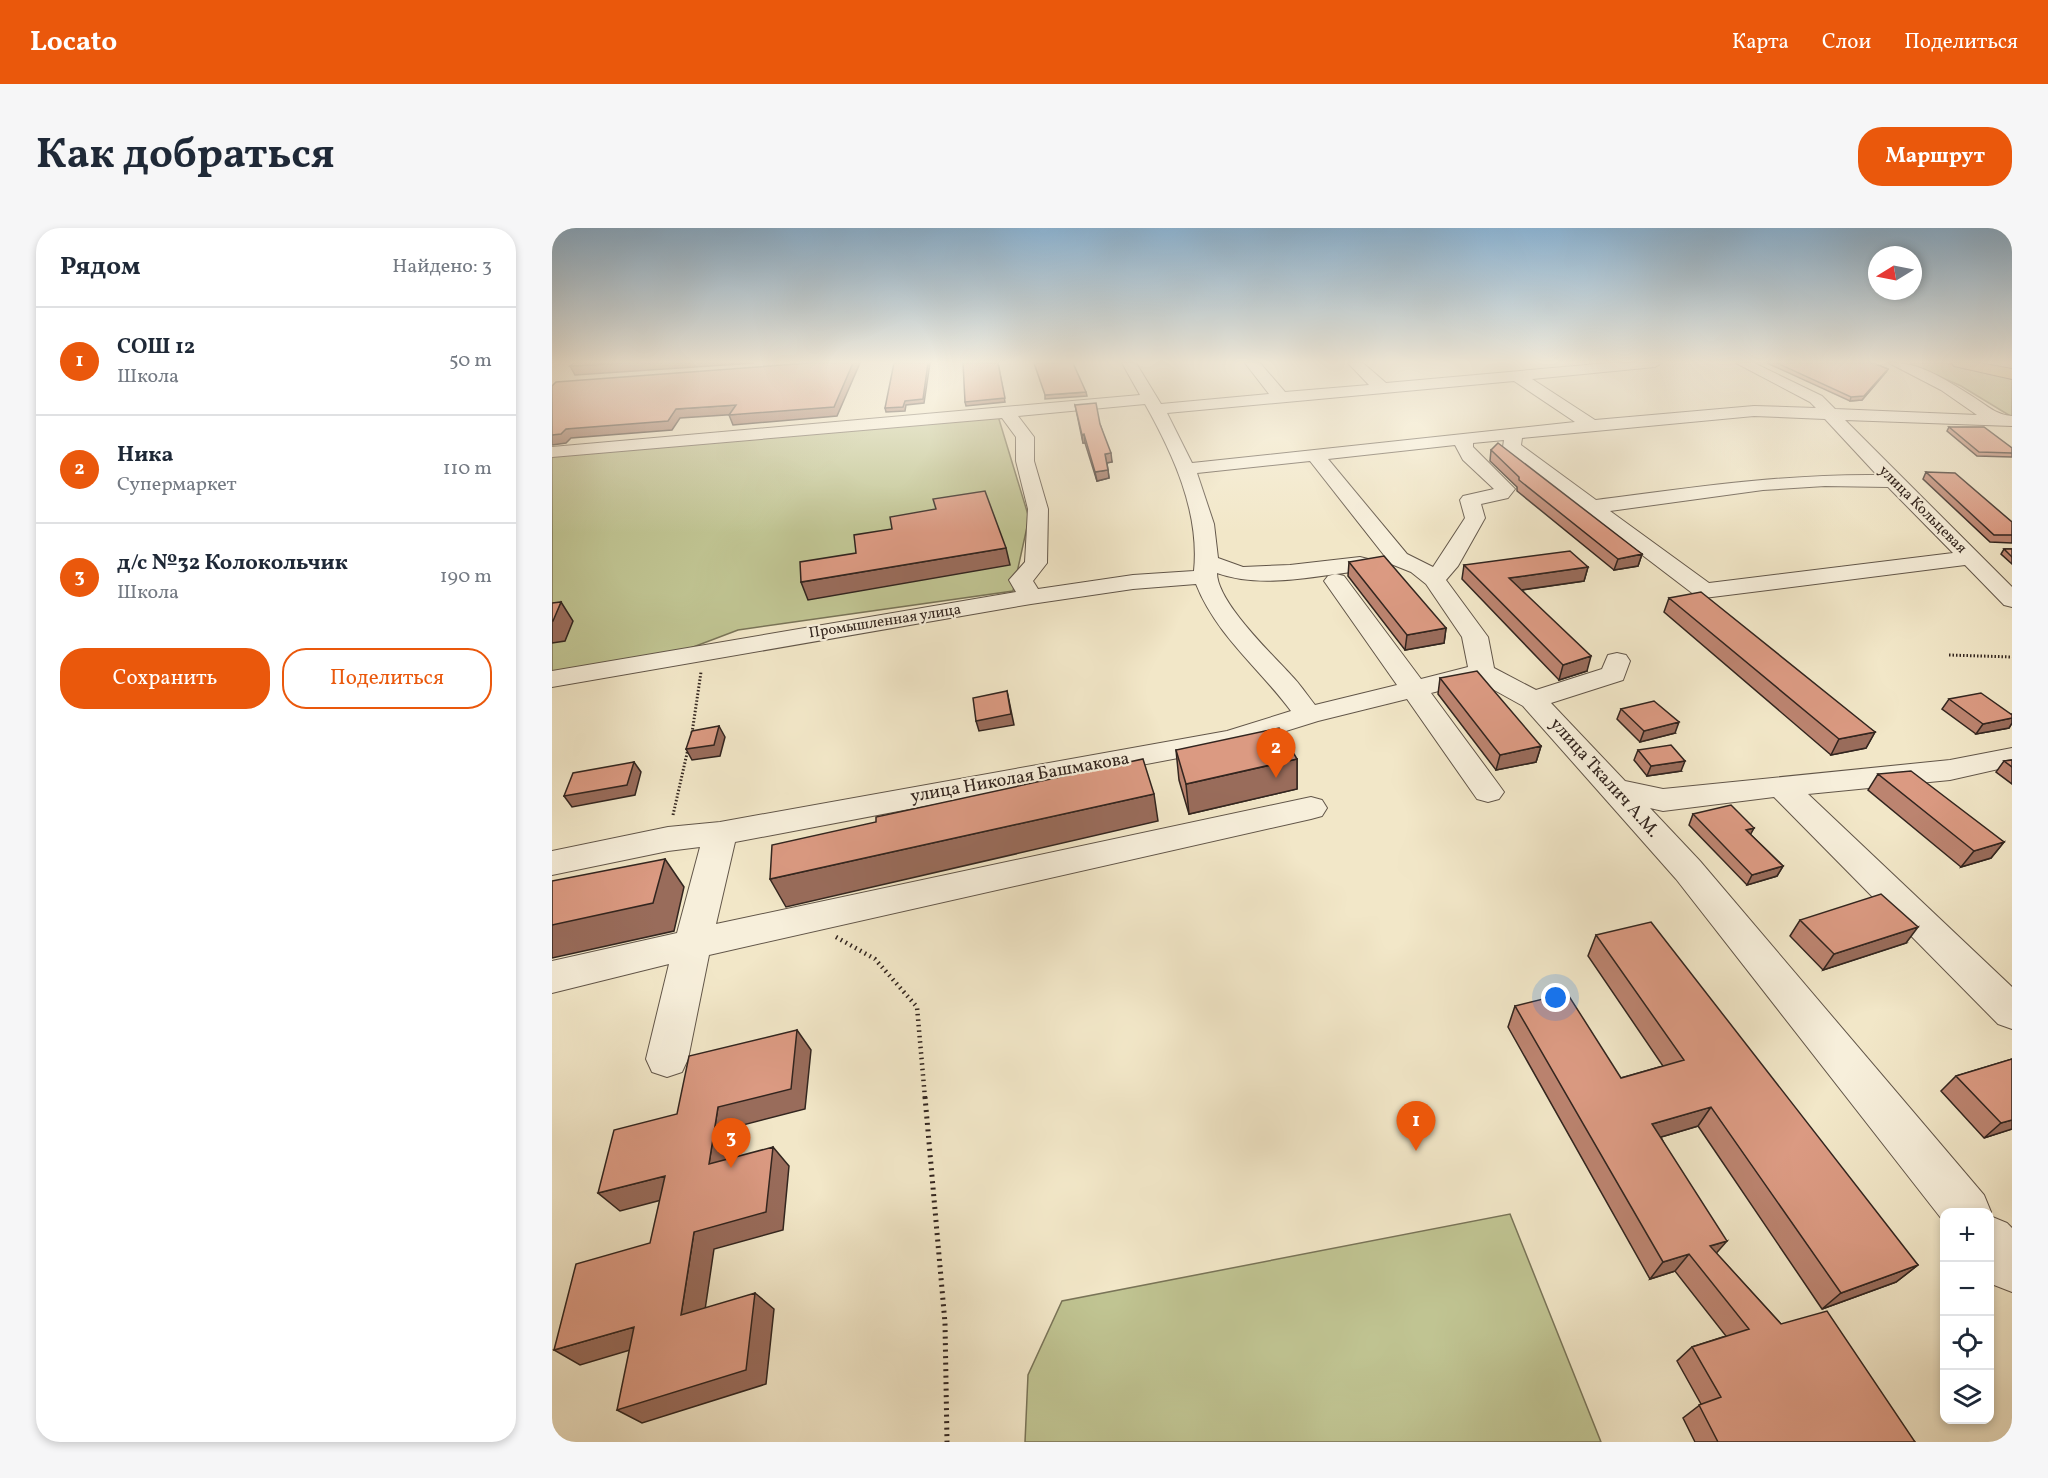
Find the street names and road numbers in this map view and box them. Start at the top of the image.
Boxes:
street label: улица Кольцевая [1873,461,1971,559]
street label: Промышленная улица [807,600,963,644]
street label: улица Ткалич А.М. [1543,713,1665,843]
street label: улица Николая Башмакова [908,746,1132,810]

